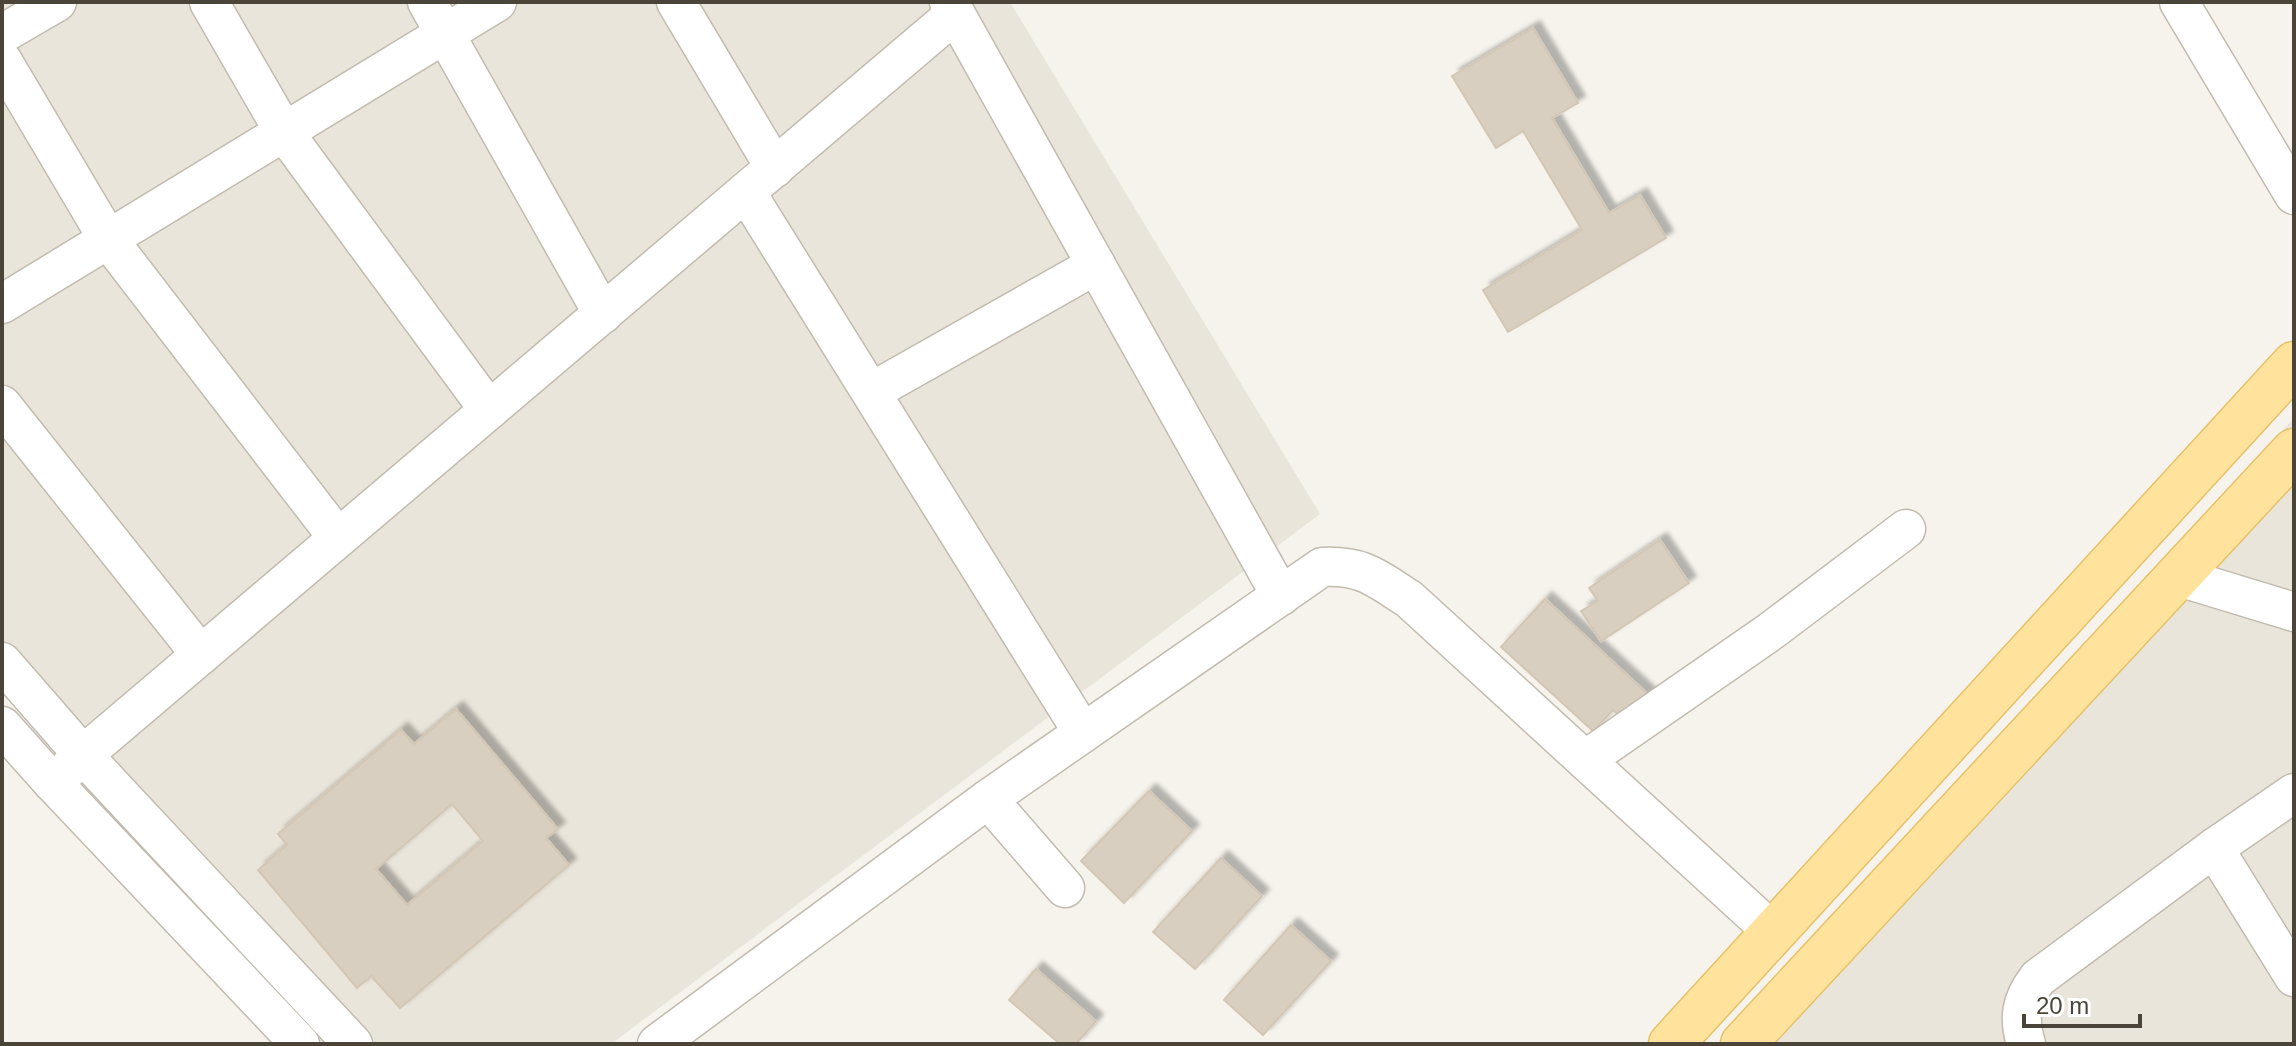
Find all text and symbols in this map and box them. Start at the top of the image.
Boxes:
scale bar [2024,978,2140,1028]
text: 20 m [2036,992,2089,1019]

